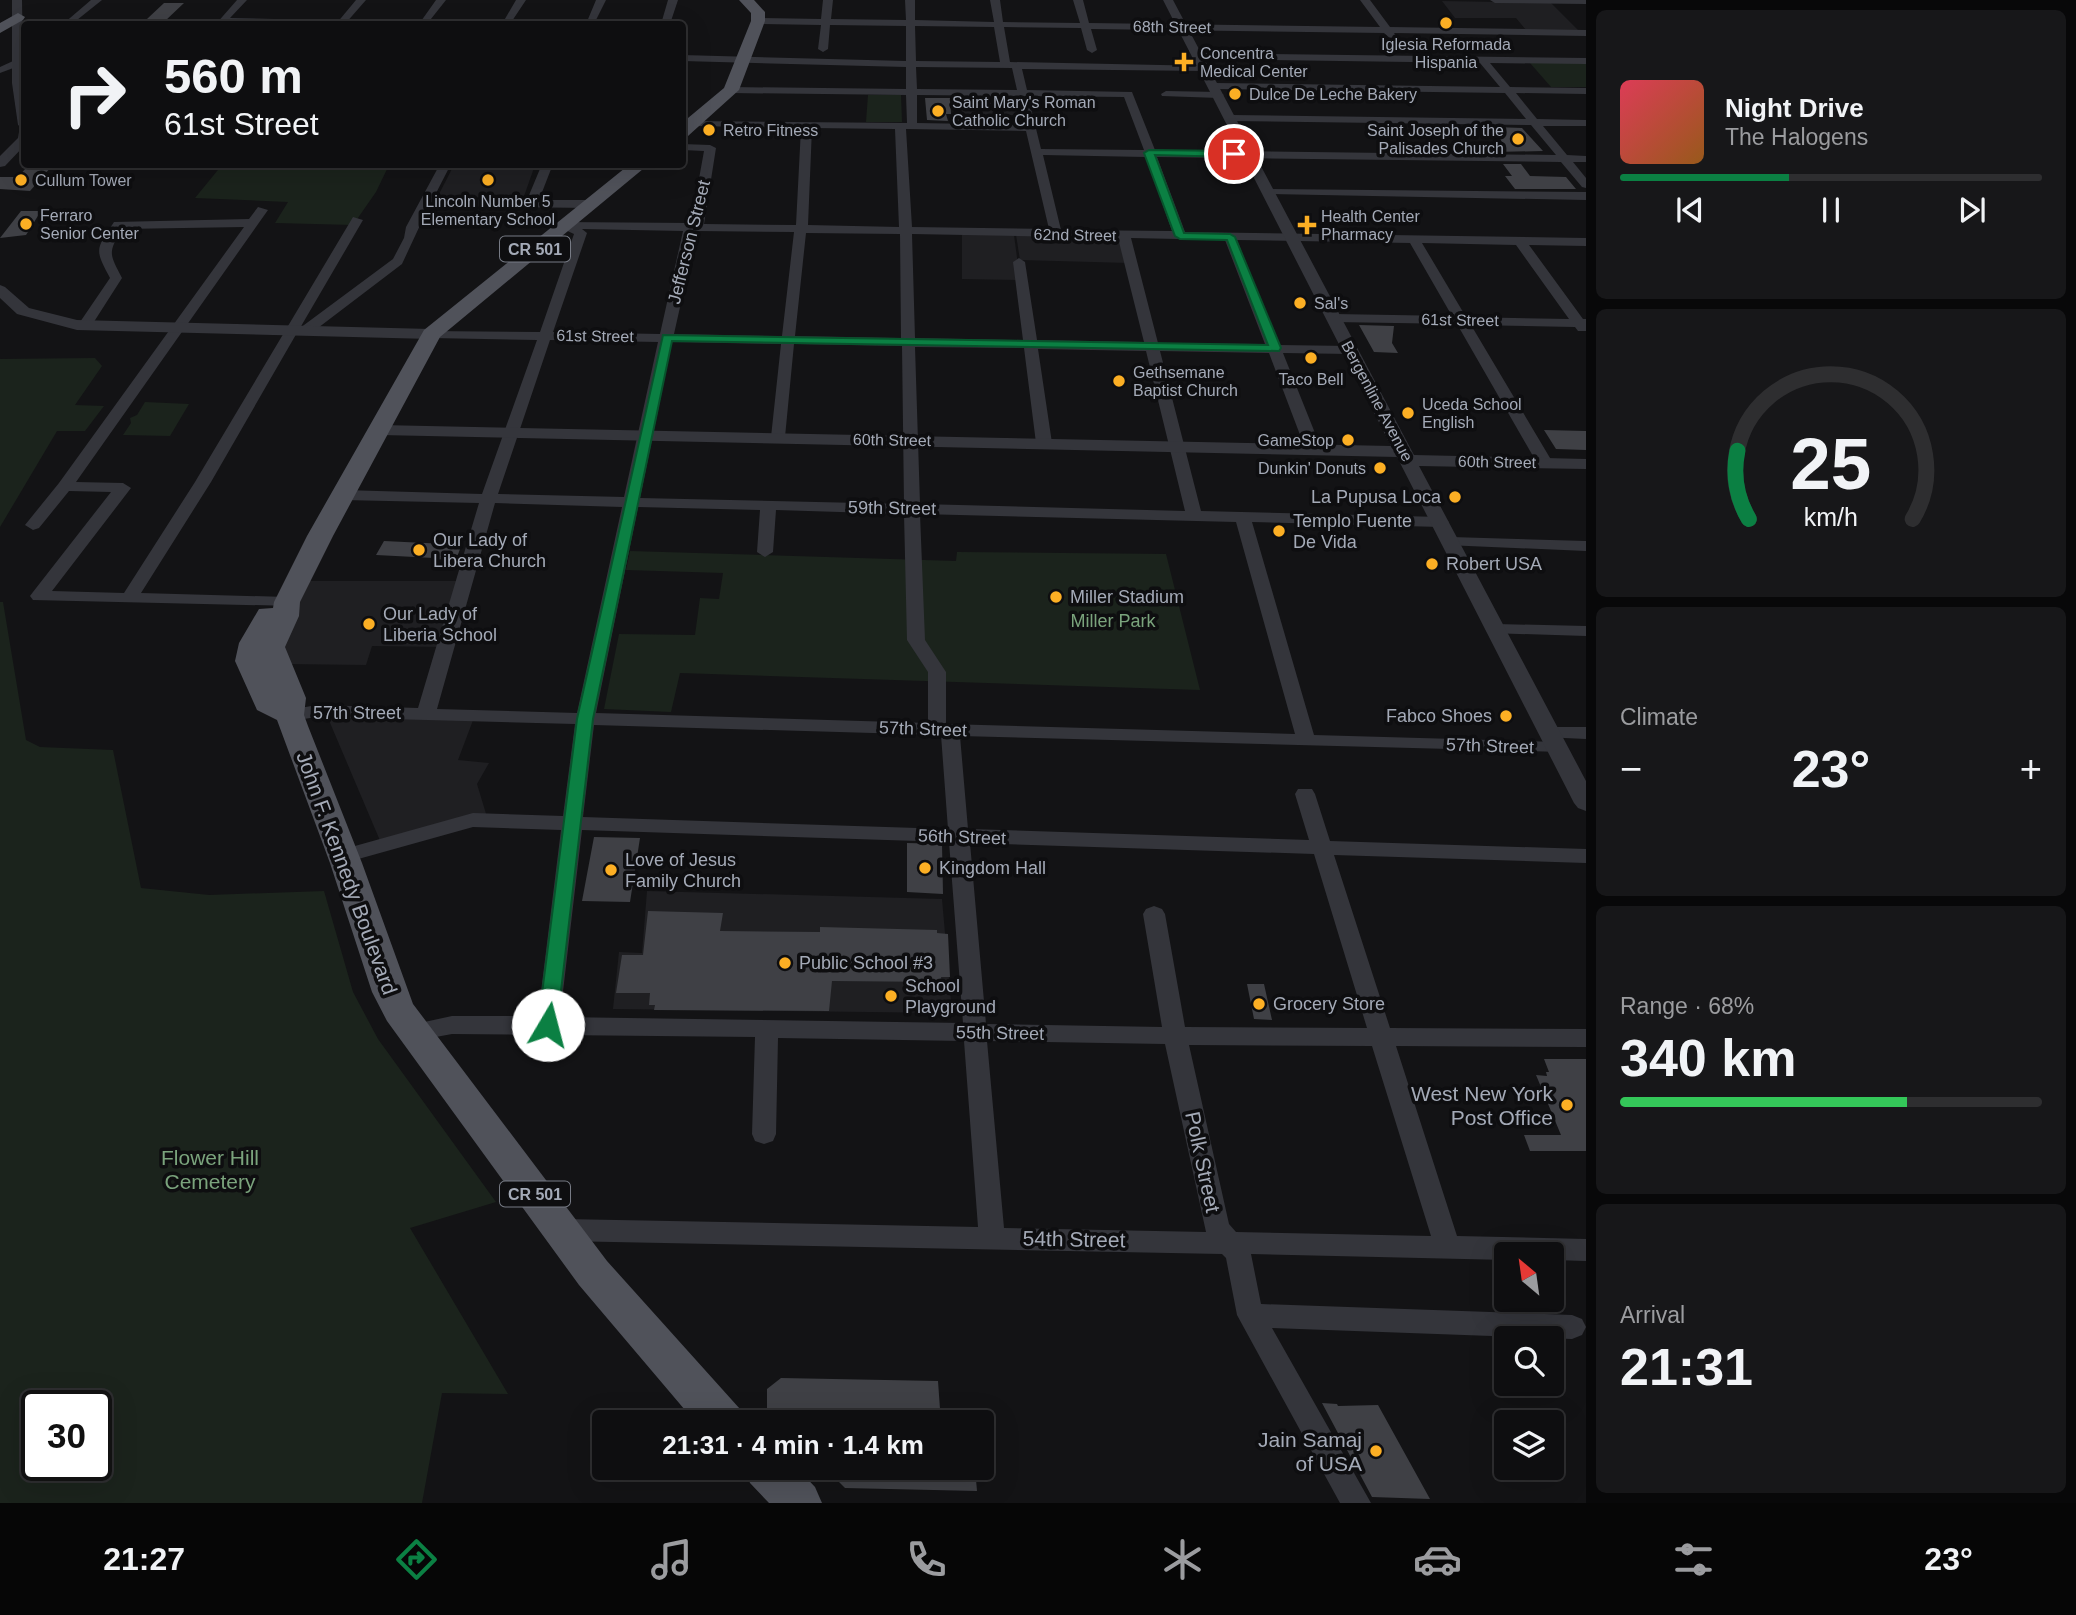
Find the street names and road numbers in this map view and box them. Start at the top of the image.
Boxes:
street label: 68th Street [1133,18,1212,36]
street label: Jefferson Street [664,178,714,306]
street label: 62nd Street [1033,226,1117,244]
road number: CR 501 [500,236,570,262]
street label: 61st Street [1421,311,1499,329]
street label: 61st Street [556,327,634,345]
street label: Bergenline Avenue [1338,338,1416,464]
street label: 60th Street [853,431,932,449]
street label: 60th Street [1458,453,1537,471]
street label: 59th Street [848,497,936,519]
street label: 57th Street [313,703,401,723]
street label: 57th Street [879,717,967,741]
street label: 57th Street [1446,734,1534,758]
street label: John F. Kennedy Boulevard [292,748,402,998]
street label: 56th Street [918,825,1006,849]
street label: 55th Street [956,1022,1044,1044]
street label: Polk Street [1181,1109,1225,1215]
road number: CR 501 [500,1182,570,1206]
street label: 54th Street [1022,1227,1126,1251]

